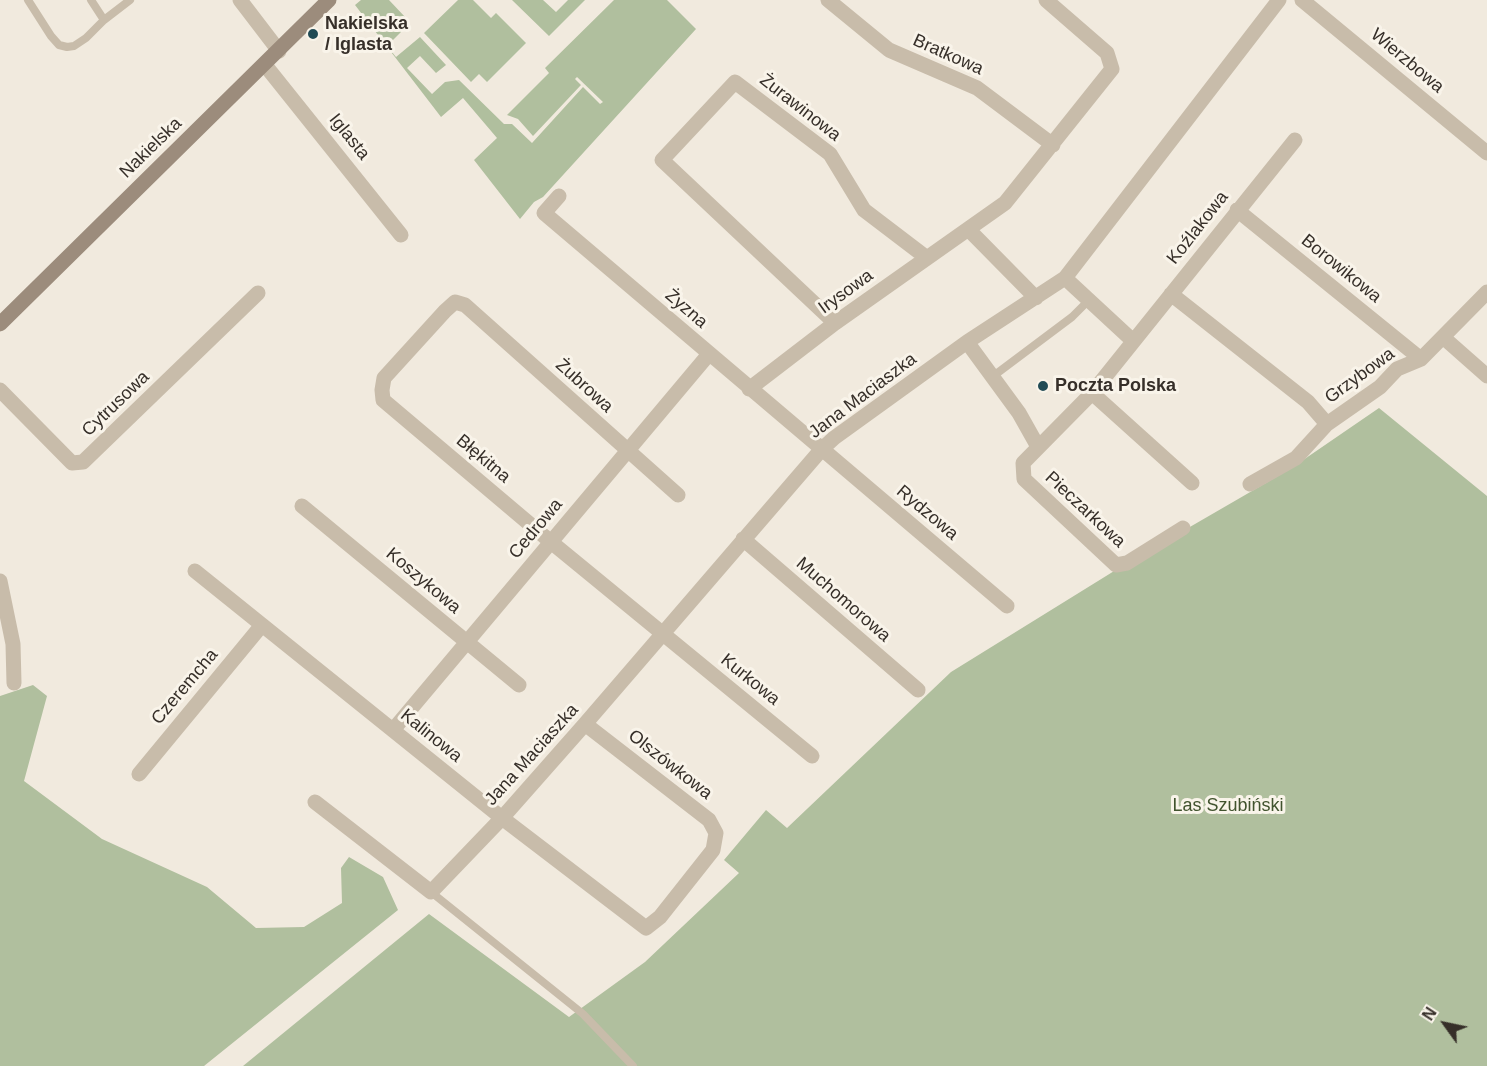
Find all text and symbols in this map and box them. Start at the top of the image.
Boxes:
place label: Nakielska / Iglasta [325,13,408,56]
street label: Wierzbowa [1366,24,1448,98]
marker: Nakielska / Iglasta [306,27,320,41]
street label: Bratkowa [909,30,987,80]
street label: Żurawinowa [755,70,845,146]
street label: Iglasta [324,110,374,164]
street label: Nakielska [115,113,187,183]
street label: Koźlakowa [1163,187,1233,269]
street label: Borowikowa [1296,230,1386,308]
street label: Irysowa [815,265,877,319]
street label: Żyzna [660,285,712,333]
street label: Grzybowa [1321,343,1399,409]
street label: Jana Maciaszka [805,349,921,443]
street label: Żubrowa [551,355,617,417]
street label: Cytrusowa [78,367,154,441]
place label: Poczta Polska [1055,375,1176,397]
marker: Poczta Polska [1036,379,1050,393]
street label: Błękitna [452,430,514,488]
street label: Pieczarkowa [1040,467,1130,553]
street label: Rydzowa [892,481,962,545]
street label: Cedrowa [505,494,567,564]
street label: Koszykowa [381,543,465,619]
street label: Muchomorowa [791,553,895,647]
street label: Czeremcha [147,645,223,729]
street label: Kurkowa [716,650,784,710]
street label: Jana Maciaszka [481,700,583,810]
street label: Kalinowa [396,705,466,767]
street label: Olszówkowa [624,725,716,805]
park label: Las Szubiński [1172,795,1284,817]
north arrow [1415,994,1475,1054]
text: N [1419,1004,1440,1023]

